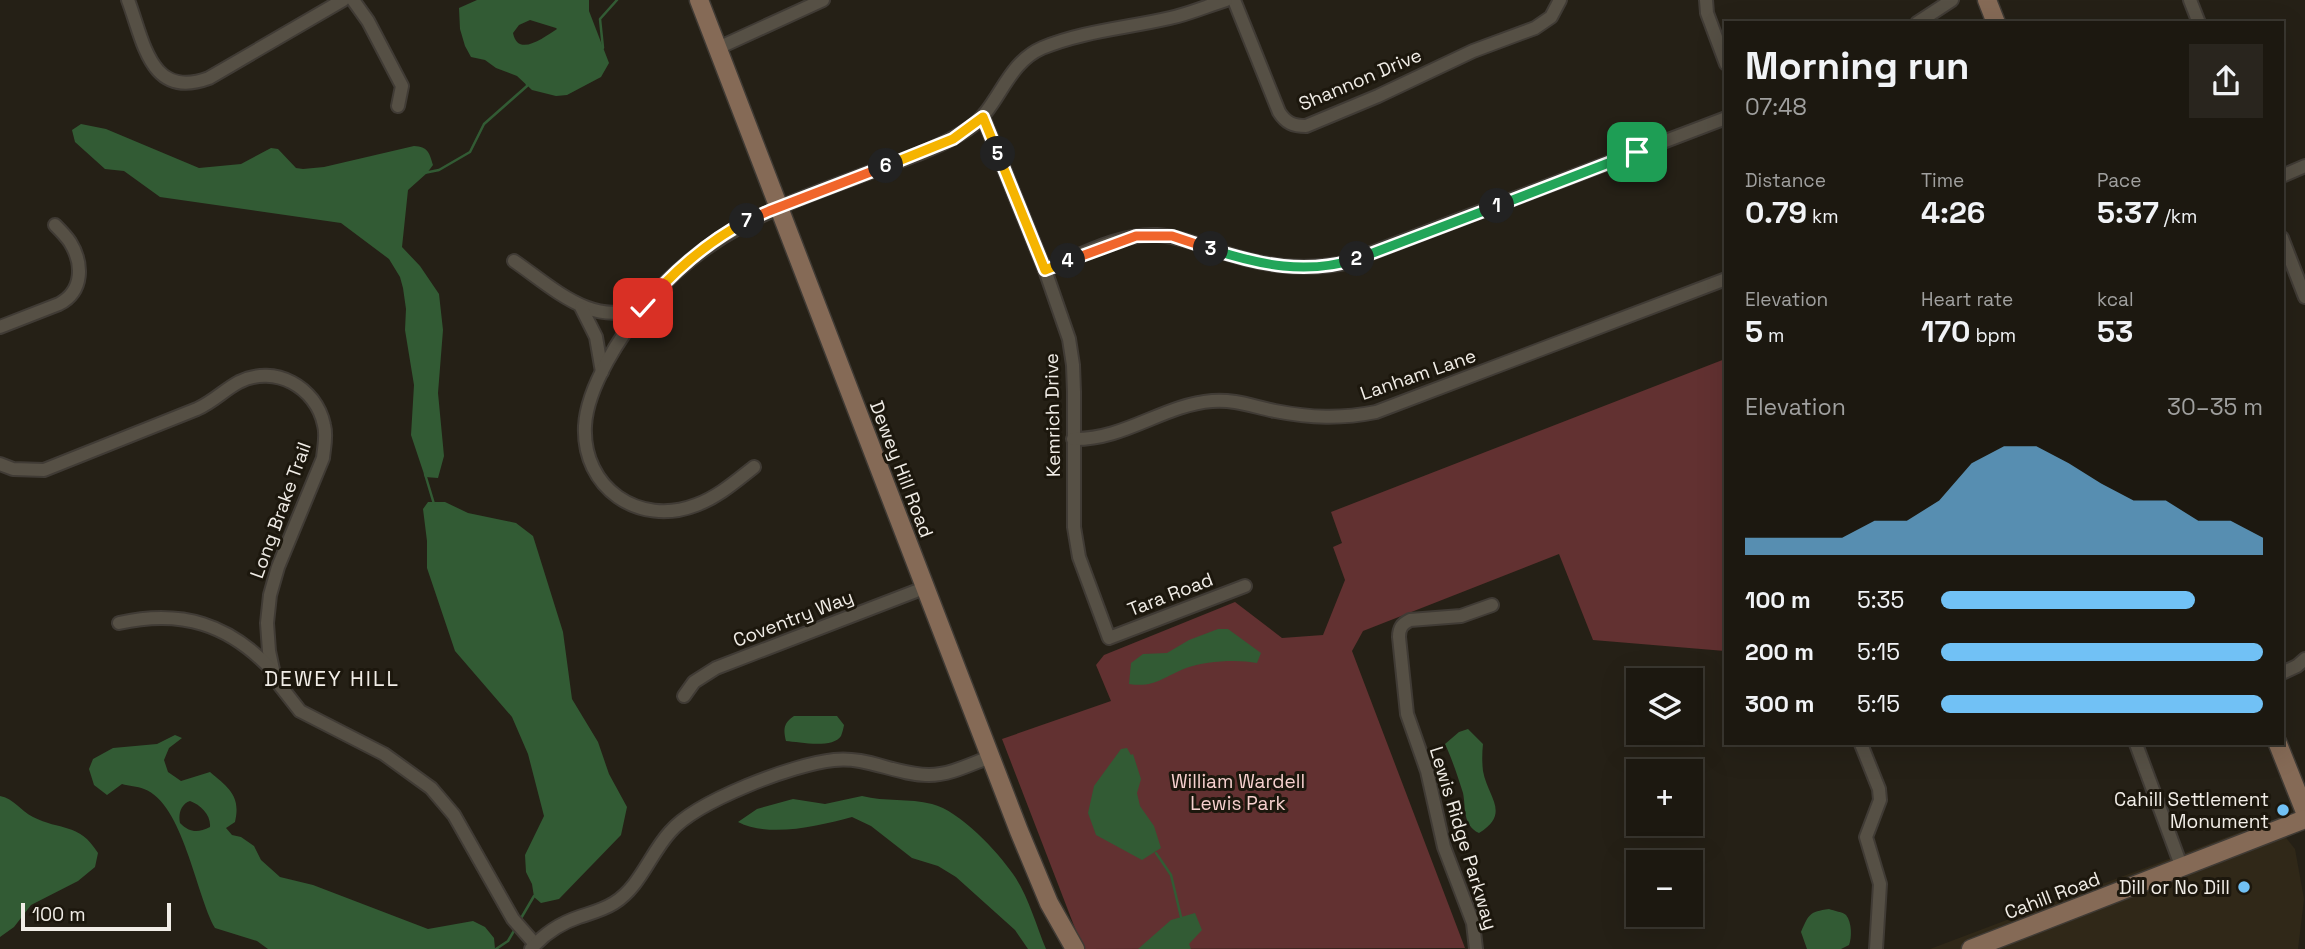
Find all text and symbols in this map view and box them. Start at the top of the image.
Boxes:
street label: Shannon Drive [1295,42,1426,117]
text: Morning run [1745,42,1970,90]
button: share [2189,44,2263,118]
text: 07:48 [1745,92,1807,122]
pin [1607,122,1667,182]
icon: arrive [1618,133,1656,171]
pin: 5 [981,136,1016,172]
text: 5 [992,141,1003,166]
pin: 6 [868,148,903,184]
text: 6 [880,153,891,178]
text: Distance [1745,168,1826,193]
text: Time [1921,168,1964,193]
text: Pace [2097,168,2141,193]
pin: 1 [1480,188,1514,224]
text: 1 [1492,193,1501,218]
text: 0.79 [1745,193,1807,232]
text: 4:26 [1921,193,1985,232]
text: 5:37 [2097,193,2159,232]
pin: 7 [730,204,764,238]
text: km [1807,204,1839,229]
text: /km [2159,204,2197,229]
text: 7 [741,208,752,233]
pin: 3 [1194,232,1228,266]
text: 3 [1205,236,1216,261]
pin: 2 [1340,242,1374,276]
pin: 4 [1050,244,1086,278]
text: 2 [1351,246,1362,271]
text: 4 [1061,248,1074,273]
pin [613,278,673,338]
text: Elevation [1745,287,1828,312]
text: Heart rate [1921,287,2013,312]
text: kcal [2097,287,2134,312]
icon: check [624,289,662,327]
text: 5 [1745,312,1763,351]
text: 170 [1921,312,1971,351]
text: 53 [2097,312,2133,351]
text: m [1763,323,1784,348]
text: bpm [1971,323,2016,348]
street label: Lanham Lane [1357,343,1479,406]
street label: Kemrich Drive [1039,353,1066,477]
text: Elevation [1745,392,1846,422]
text: 30–35 m [2167,392,2263,422]
street label: Dewey Hill Road [864,397,939,541]
street label: Long Brake Trail [244,439,317,582]
street label: Tara Road [1124,567,1217,622]
street label: Coventry Way [729,584,857,653]
text: 100 m [1745,585,1811,615]
text: 5:35 [1857,585,1904,615]
text: 200 m [1745,637,1814,667]
text: 5:15 [1857,637,1900,667]
district label: DEWEY HILL [264,665,400,692]
map controls [1626,668,1703,927]
button: layers [1626,668,1703,745]
text: 300 m [1745,689,1814,719]
text: 5:15 [1857,689,1900,719]
street label: Lewis Ridge Parkway [1424,744,1503,933]
button: + [1626,759,1703,836]
park label: William Wardell Lewis Park [1171,769,1305,816]
place label: Cahill Settlement Monument [2114,787,2269,834]
marker: Cahill Settlement Monument [2275,802,2291,818]
button: − [1626,850,1703,927]
street label: Cahill Road [2001,866,2103,925]
place label: Dill or No Dill [2119,875,2230,900]
marker: Dill or No Dill [2236,879,2252,895]
scale bar [21,900,172,932]
text: 100 m [32,902,86,927]

